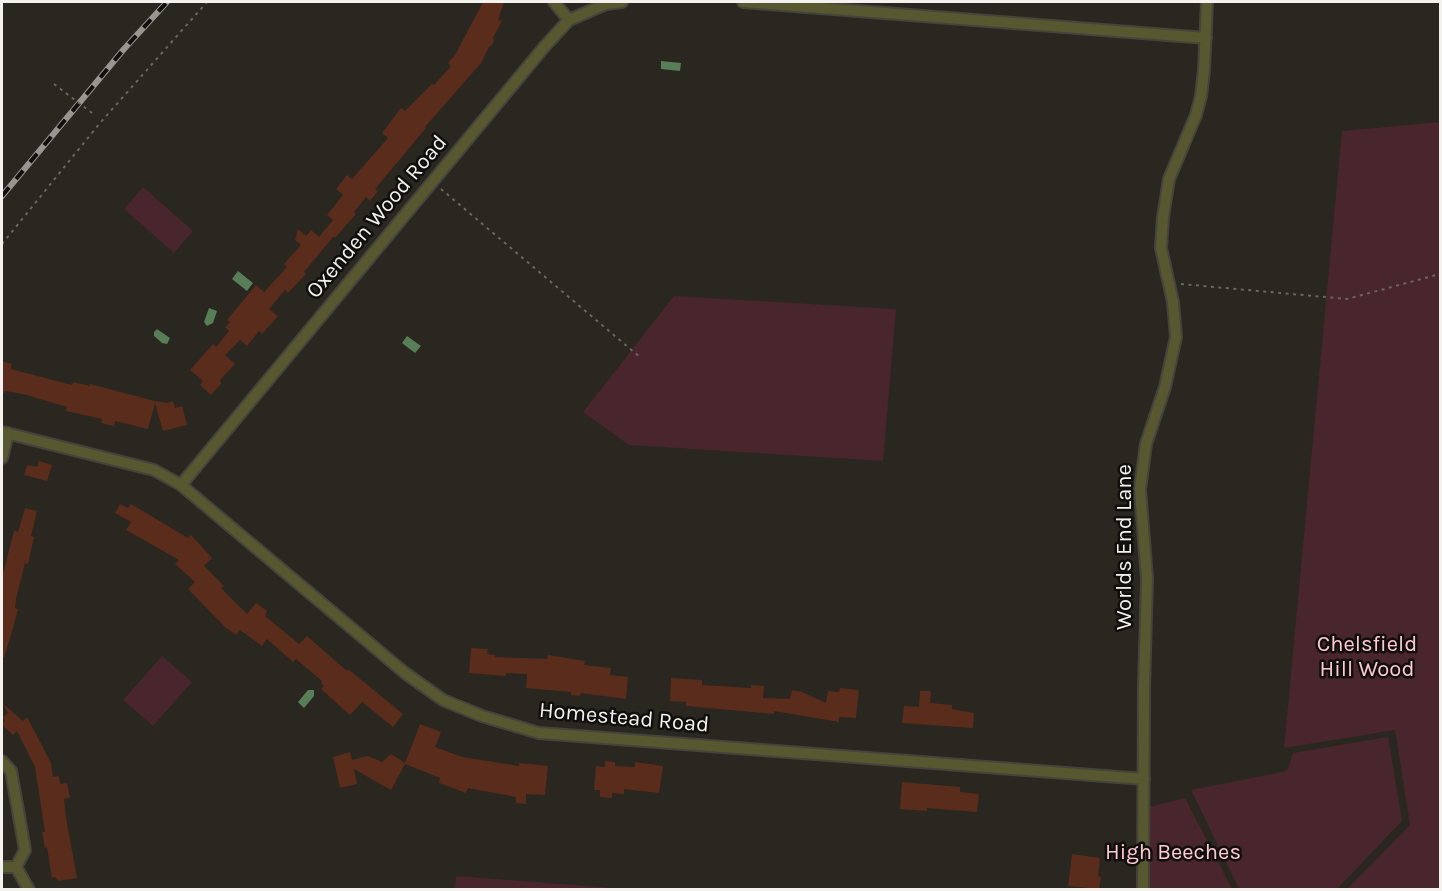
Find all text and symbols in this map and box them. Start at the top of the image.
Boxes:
street label: Oxenden Wood Road [301,130,453,304]
street label: Worlds End Lane [1112,464,1138,630]
park label: Chelsfield Hill Wood [1317,632,1417,684]
street label: Homestead Road [538,697,710,739]
park label: High Beeches [1105,840,1241,866]

